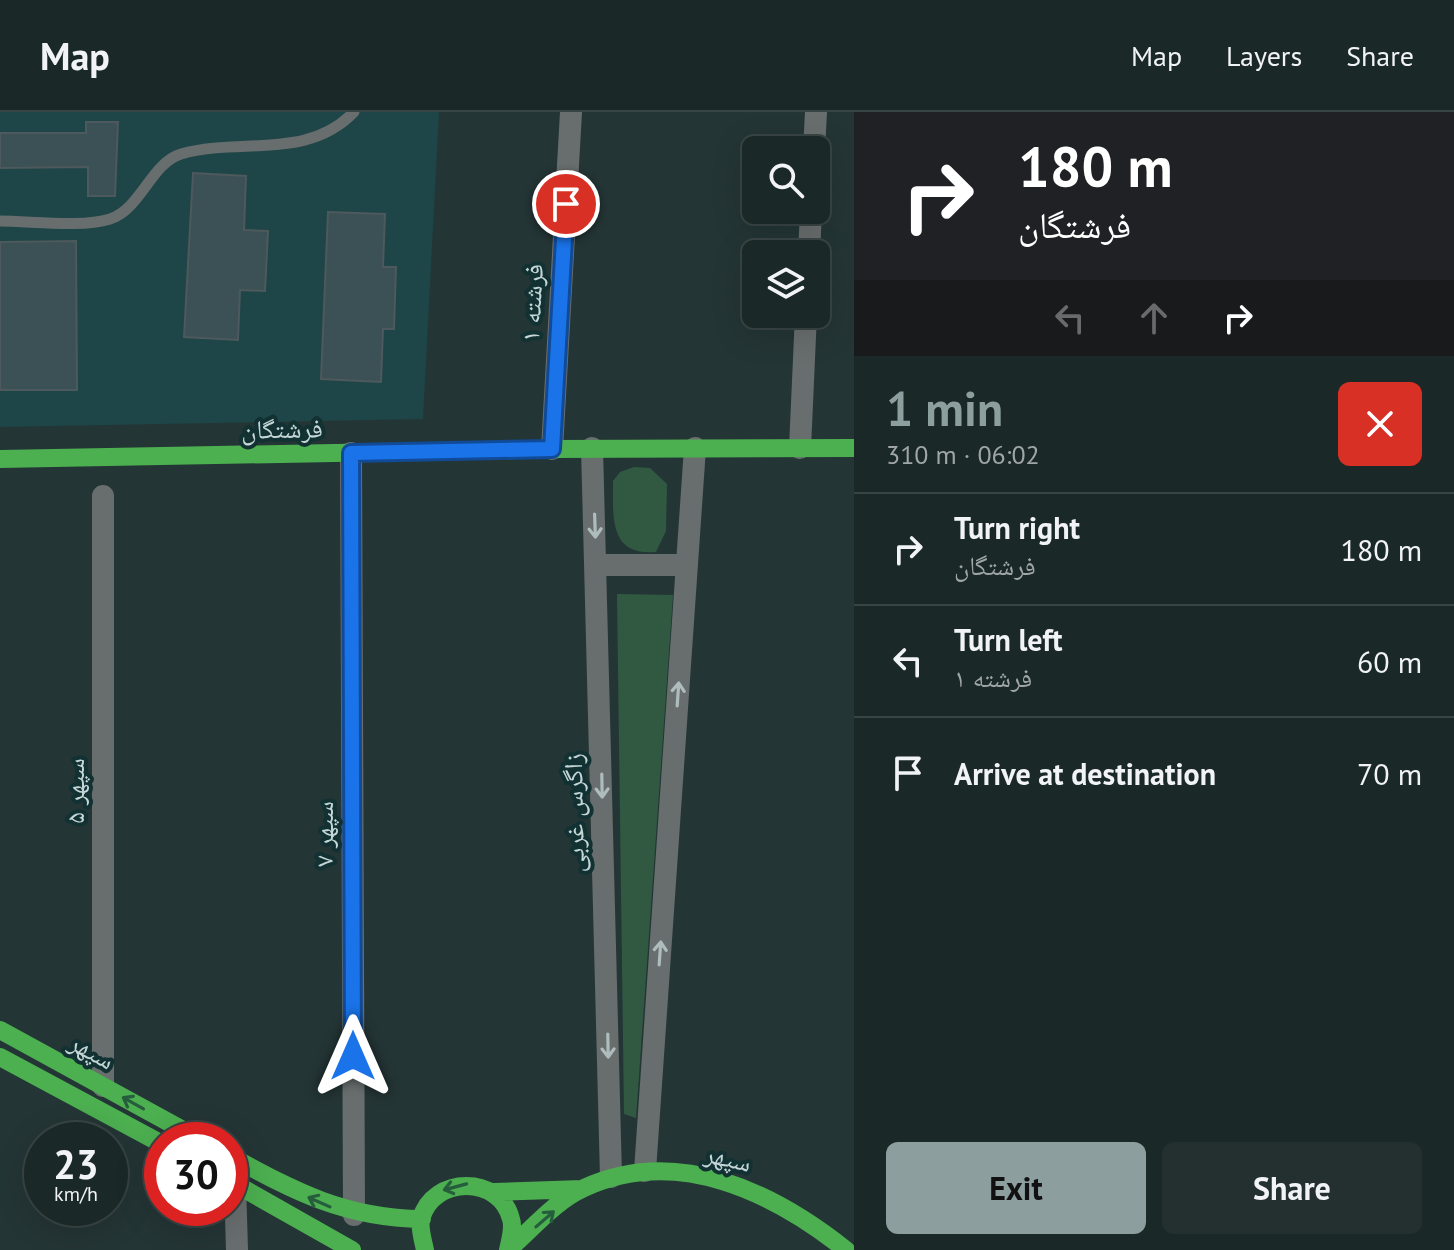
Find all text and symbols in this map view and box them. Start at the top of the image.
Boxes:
text: Map [40,31,110,80]
text: Map [1131,37,1182,74]
text: Layers [1226,37,1302,74]
text: Share [1346,37,1414,74]
text: 180 m [1018,130,1173,202]
map controls [742,136,830,328]
button: search [742,136,830,224]
icon: right [886,144,990,248]
pin [532,170,600,238]
icon: arrive [544,182,588,226]
text: فرشتگان [1018,201,1131,248]
button: layers [742,240,830,328]
street label: فرشته ۱ [513,263,550,343]
icon: left [1048,296,1092,340]
icon: ahead [1132,296,1176,340]
icon: right [1216,296,1260,340]
text: 1 min [886,377,1003,439]
button: close [1338,382,1422,466]
street label: فرشتگان [241,411,323,446]
text: 310 m · 06:02 [886,438,1040,471]
text: Turn right [954,508,1080,547]
one-way arrow [587,512,602,539]
icon: right [886,527,930,571]
text: 180 m [1341,530,1422,569]
text: فرشتگان [954,549,1036,582]
text: Turn left [954,620,1062,659]
icon: left [886,639,930,683]
text: 60 m [1357,642,1422,681]
text: فرشته ۱ [954,661,1032,694]
one-way arrow [671,681,686,708]
icon: arrive [886,751,930,795]
street label: زاگرس غربی [556,753,591,873]
text: Arrive at destination [954,754,1216,793]
text: 70 m [1357,754,1422,793]
street label: سپهر ۵ [58,758,91,824]
one-way arrow [594,772,609,799]
street label: سپهر ۷ [307,801,340,867]
one-way arrow [653,940,668,967]
position arrow [311,1014,395,1098]
street label: سپهر [63,1024,121,1077]
one-way arrow [600,1032,616,1059]
one-way arrow [121,1094,145,1110]
speed limit sign: 30 [144,1122,248,1226]
street label: سپهر [701,1136,755,1179]
text: 23 [53,1138,99,1190]
button: Exit [886,1142,1146,1234]
button: Share [1162,1142,1422,1234]
text: km/h [54,1181,98,1207]
one-way arrow [443,1181,468,1195]
one-way arrow [307,1194,332,1209]
one-way arrow [534,1210,554,1228]

